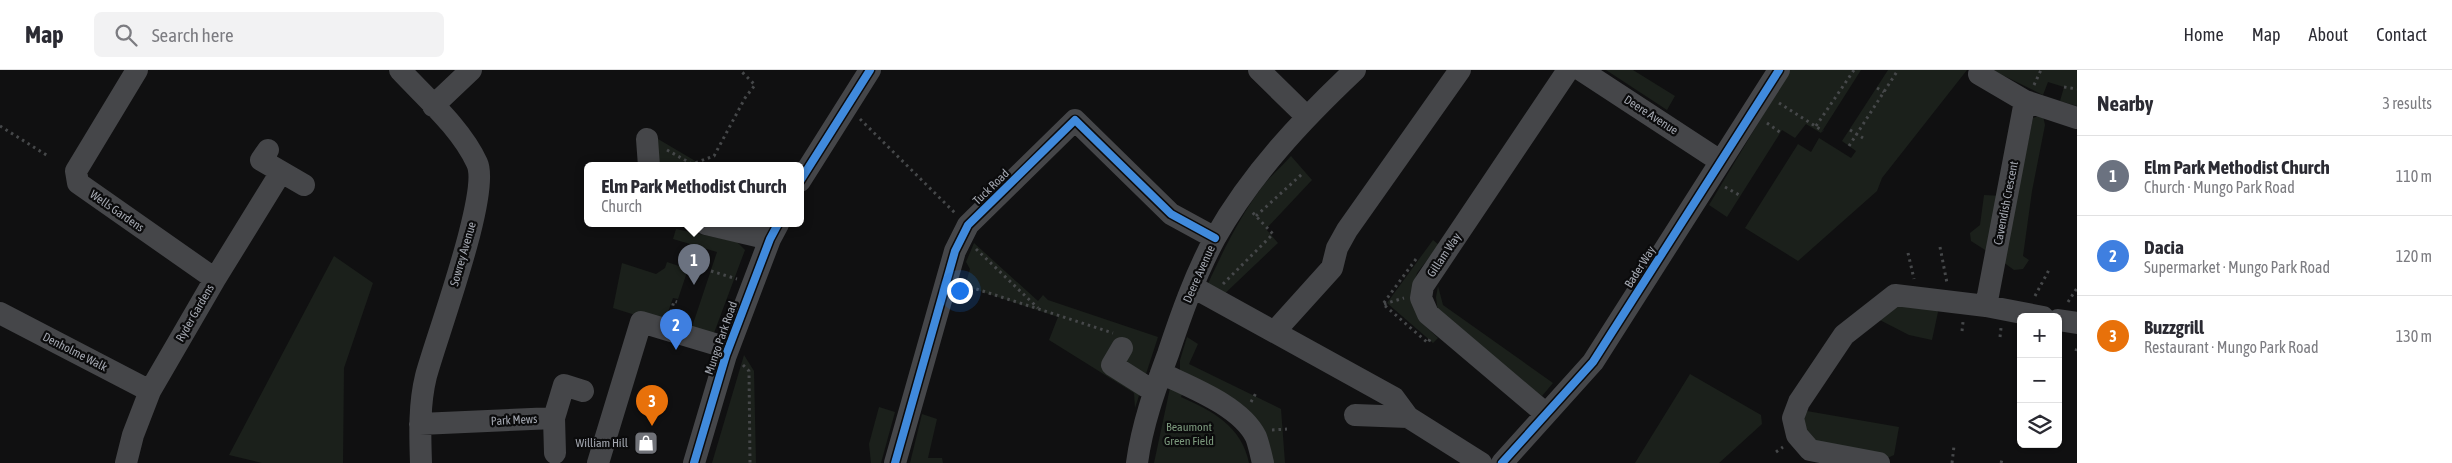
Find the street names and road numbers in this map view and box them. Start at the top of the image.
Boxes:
street label: Deere Avenue [1621,92,1681,138]
street label: Cavendish Crescent [1991,159,2021,246]
street label: Tuck Road [970,166,1012,208]
street label: Wells Gardens [87,187,147,235]
street label: Sowrey Avenue [447,220,479,288]
street label: Gillam Way [1424,230,1464,280]
street label: Deere Avenue [1180,243,1218,305]
street label: Bader Way [1622,244,1658,290]
street label: Ryder Gardens [173,282,217,344]
street label: Mungo Park Road [702,300,740,376]
street label: Denholme Walk [40,330,110,375]
street label: Park Mews [490,412,538,428]

